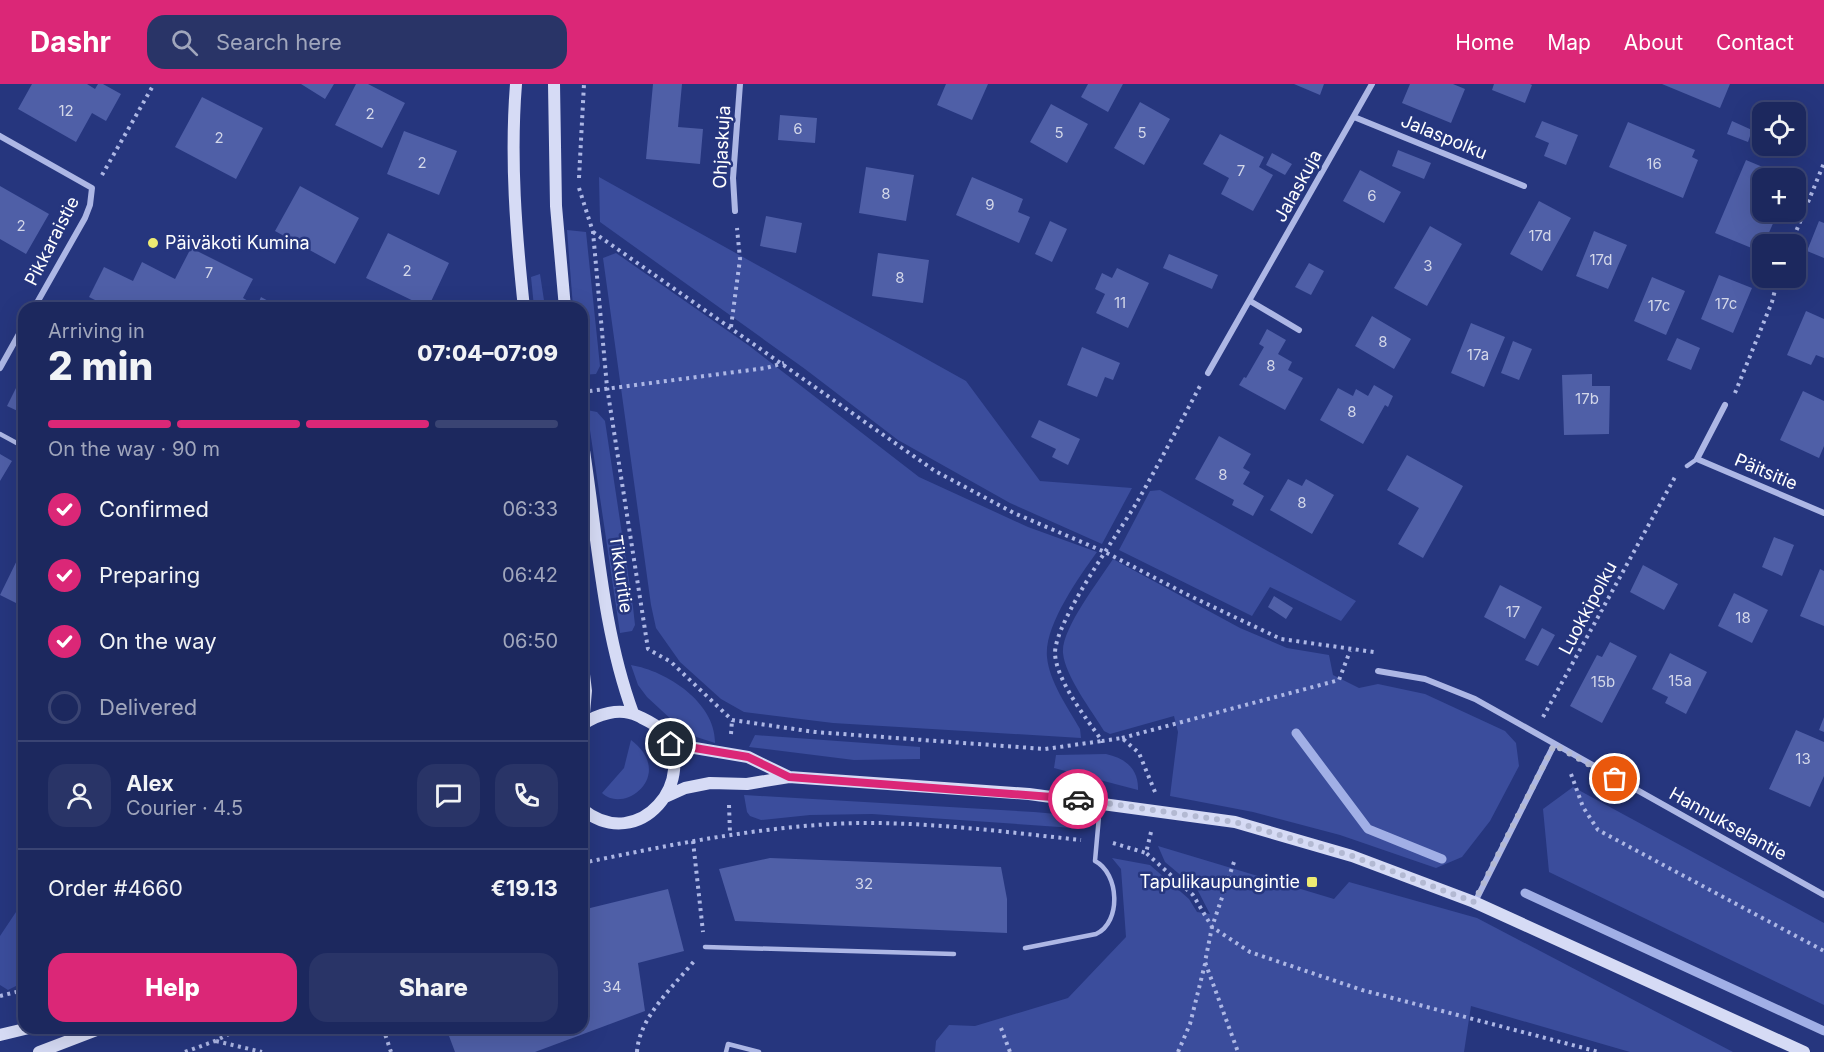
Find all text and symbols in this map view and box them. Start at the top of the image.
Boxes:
search box [147,15,567,69]
text: Dashr [30,25,111,59]
icon: search [168,26,201,59]
text: Search here [216,29,342,55]
text: Home [1455,30,1514,55]
text: Map [1547,30,1591,55]
text: About [1624,30,1683,55]
text: Contact [1716,30,1794,55]
house number: 12 [58,101,74,120]
map controls [1752,102,1806,288]
button: locate [1752,102,1806,156]
house number: 2 [365,104,375,123]
street label: Ohjaskuja [709,105,734,189]
street label: Jalaspolku [1398,110,1490,163]
house number: 6 [793,119,803,138]
house number: 5 [1054,123,1064,142]
house number: 5 [1137,123,1147,142]
house number: 2 [214,128,224,147]
street label: Jalaskuja [1269,146,1326,226]
house number: 2 [417,153,427,172]
house number: 16 [1646,154,1662,173]
house number: 7 [1237,161,1245,180]
button: + [1752,168,1806,222]
house number: 8 [881,184,891,203]
house number: 6 [1367,186,1377,205]
street label: Pikkaraistie [20,193,83,289]
house number: 9 [985,195,995,214]
house number: 2 [16,216,26,235]
house number: 17d [1528,226,1552,245]
place label: Päiväkoti Kumina [165,232,310,253]
button: − [1752,234,1806,288]
marker: Päiväkoti Kumina [146,236,160,250]
house number: 17d [1589,250,1613,269]
house number: 3 [1423,256,1433,275]
house number: 2 [402,261,412,280]
house number: 7 [205,263,213,282]
house number: 8 [895,268,905,287]
house number: 11 [1114,293,1126,312]
house number: 17c [1715,294,1737,313]
house number: 17c [1648,296,1670,315]
text: Arriving in [48,319,145,343]
house number: 8 [1378,332,1388,351]
text: 07:04–07:09 [417,340,558,366]
text: 2 min [48,342,153,389]
house number: 17a [1467,345,1489,364]
house number: 8 [1266,356,1276,375]
house number: 17b [1575,389,1599,408]
house number: 8 [1347,402,1357,421]
text: On the way · 90 m [48,437,220,461]
street label: Päitsitie [1732,449,1801,494]
house number: 8 [1218,465,1228,484]
icon: check [48,493,81,526]
house number: 8 [1297,493,1307,512]
text: Confirmed [99,496,209,522]
text: 06:33 [503,497,558,521]
street label: Tikkuritie [606,534,637,614]
street label: Luokkipolku [1554,558,1621,658]
icon: check [48,559,81,592]
text: Preparing [99,562,200,588]
text: 06:42 [502,563,558,587]
house number: 17 [1506,602,1520,621]
house number: 18 [1735,608,1751,627]
icon: check [48,625,81,658]
text: On the way [99,628,217,654]
text: 06:50 [502,629,558,653]
house number: 15a [1668,671,1692,690]
house number: 15b [1591,672,1615,691]
text: Delivered [99,694,197,720]
pin [645,718,696,769]
icon: home [654,727,687,760]
house number: 13 [1795,749,1811,768]
pin [1589,753,1640,804]
icon: bag [1598,762,1631,795]
button: person [48,764,111,827]
button: chat [417,764,480,827]
button: phone [495,764,558,827]
courier [1048,769,1108,829]
text: Alex [126,770,174,796]
icon: car [1062,783,1095,816]
street label: Hannukselantie [1666,783,1791,865]
text: Courier · 4.5 [126,796,243,820]
place label: Tapulikaupungintie [1140,871,1300,892]
house number: 32 [855,874,873,893]
text: Order #4660 [48,875,183,901]
text: €19.13 [491,875,558,901]
marker: Tapulikaupungintie [1305,875,1319,889]
button: Help [48,953,297,1022]
button: Share [309,953,558,1022]
house number: 34 [603,977,621,996]

